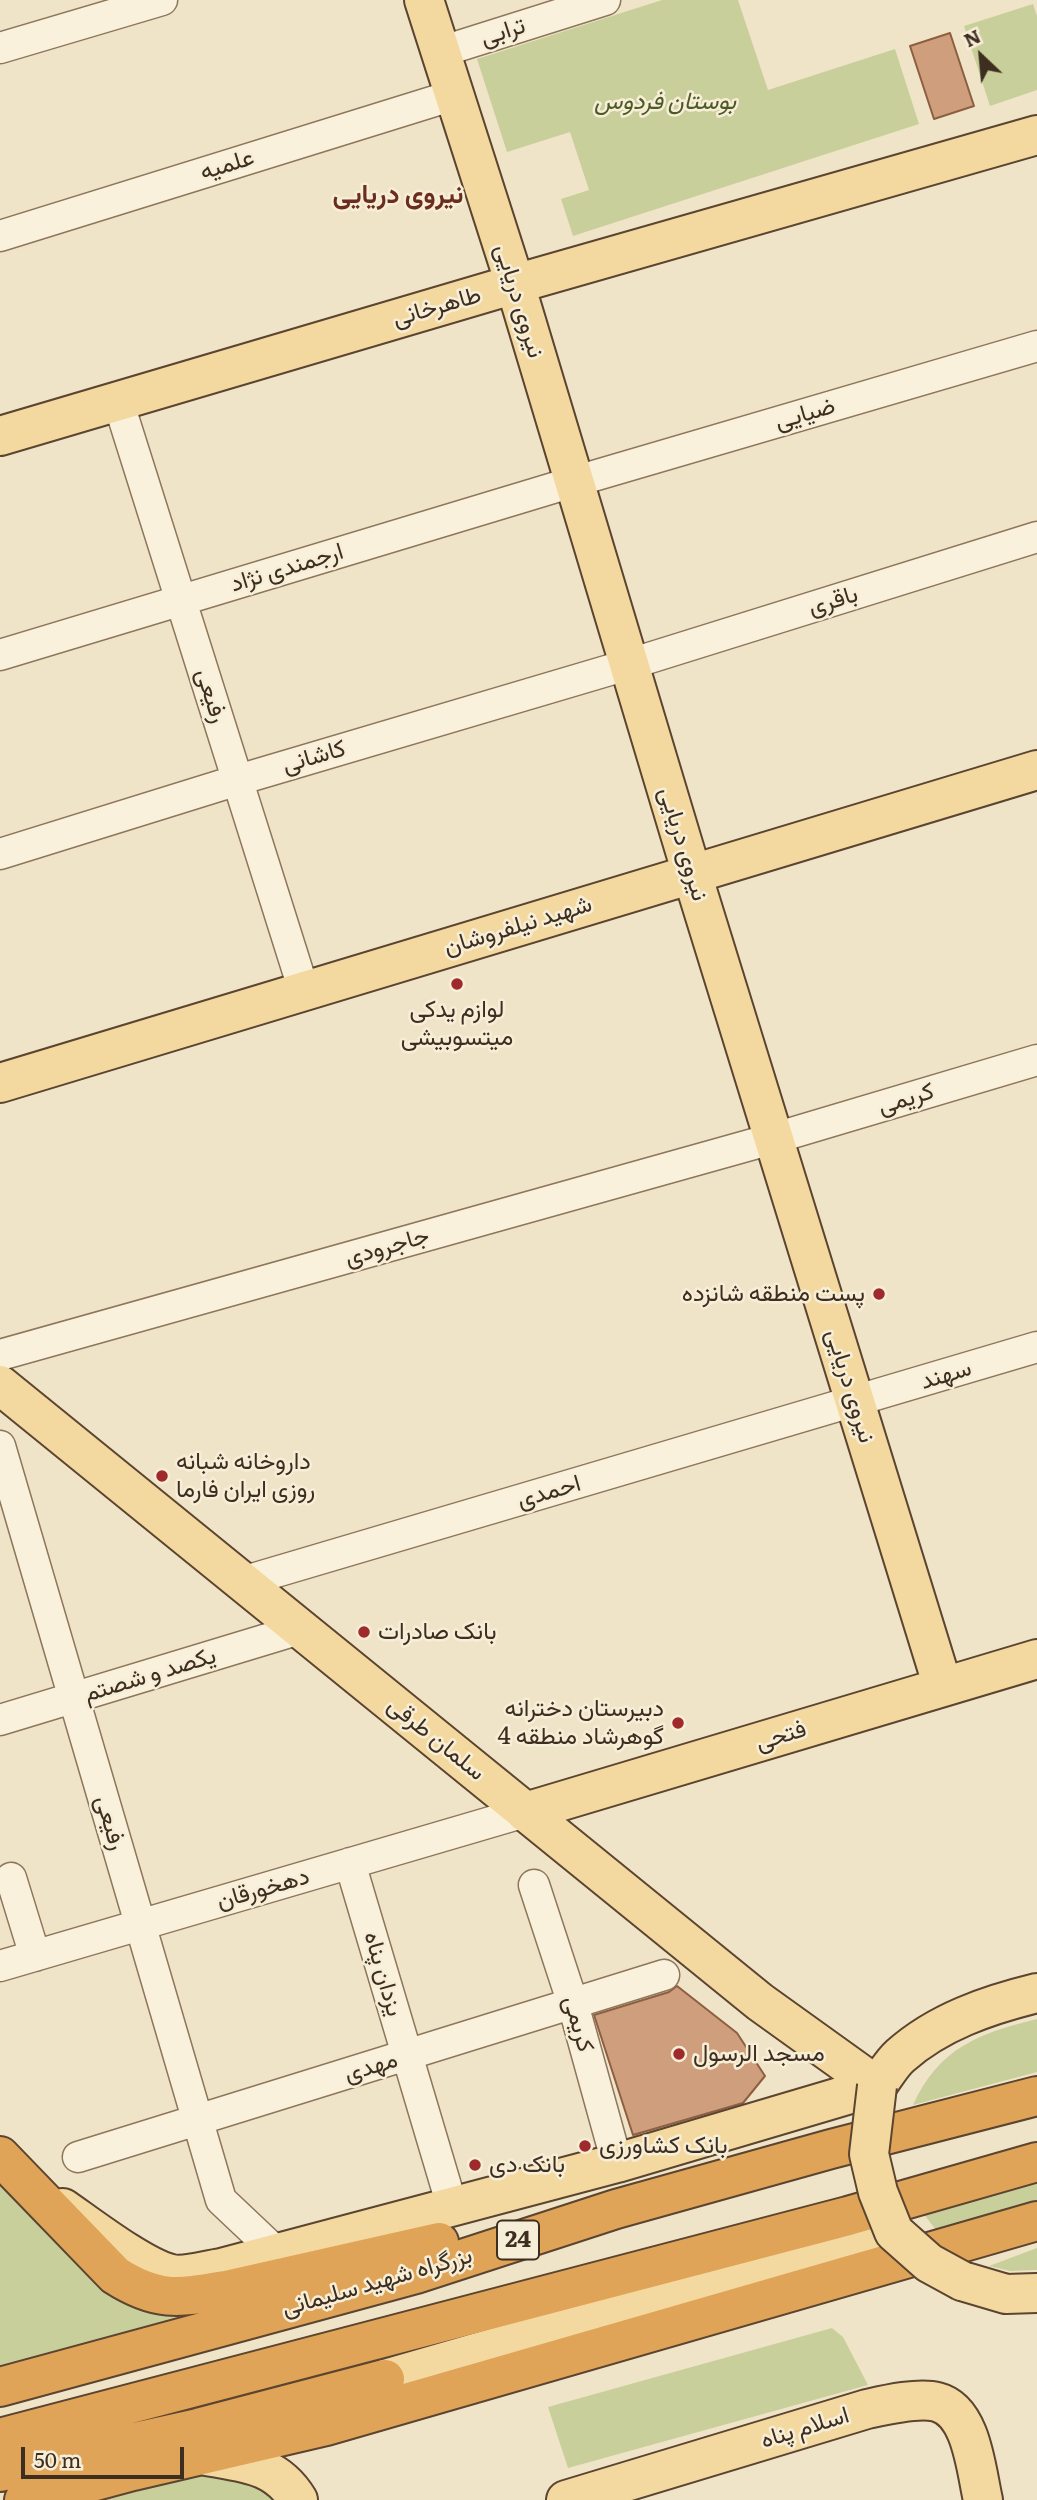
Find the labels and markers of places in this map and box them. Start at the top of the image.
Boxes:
marker: لوازم یدکی میتسوبیشی [449,976,465,992]
place label: لوازم یدکی میتسوبیشی [401,996,513,1052]
place label: پست منطقه شانزده [682,1280,865,1308]
marker: پست منطقه شانزده [871,1286,887,1302]
place label: داروخانه شبانه روزی ایران فارما [176,1448,315,1504]
marker: داروخانه شبانه روزی ایران فارما [154,1468,170,1484]
place label: بانک صادرات [378,1618,497,1646]
marker: بانک صادرات [356,1624,372,1640]
place label: دبیرستان دخترانه گوهرشاد منطقه 4 [498,1695,664,1751]
marker: دبیرستان دخترانه گوهرشاد منطقه 4 [670,1715,686,1731]
place label: مسجد الرسول [693,2040,825,2068]
marker: مسجد الرسول [671,2046,687,2062]
place label: بانک کشاورزی [599,2132,727,2160]
marker: بانک کشاورزی [577,2138,593,2154]
place label: بانک دی [489,2151,565,2179]
marker: بانک دی [467,2157,483,2173]

